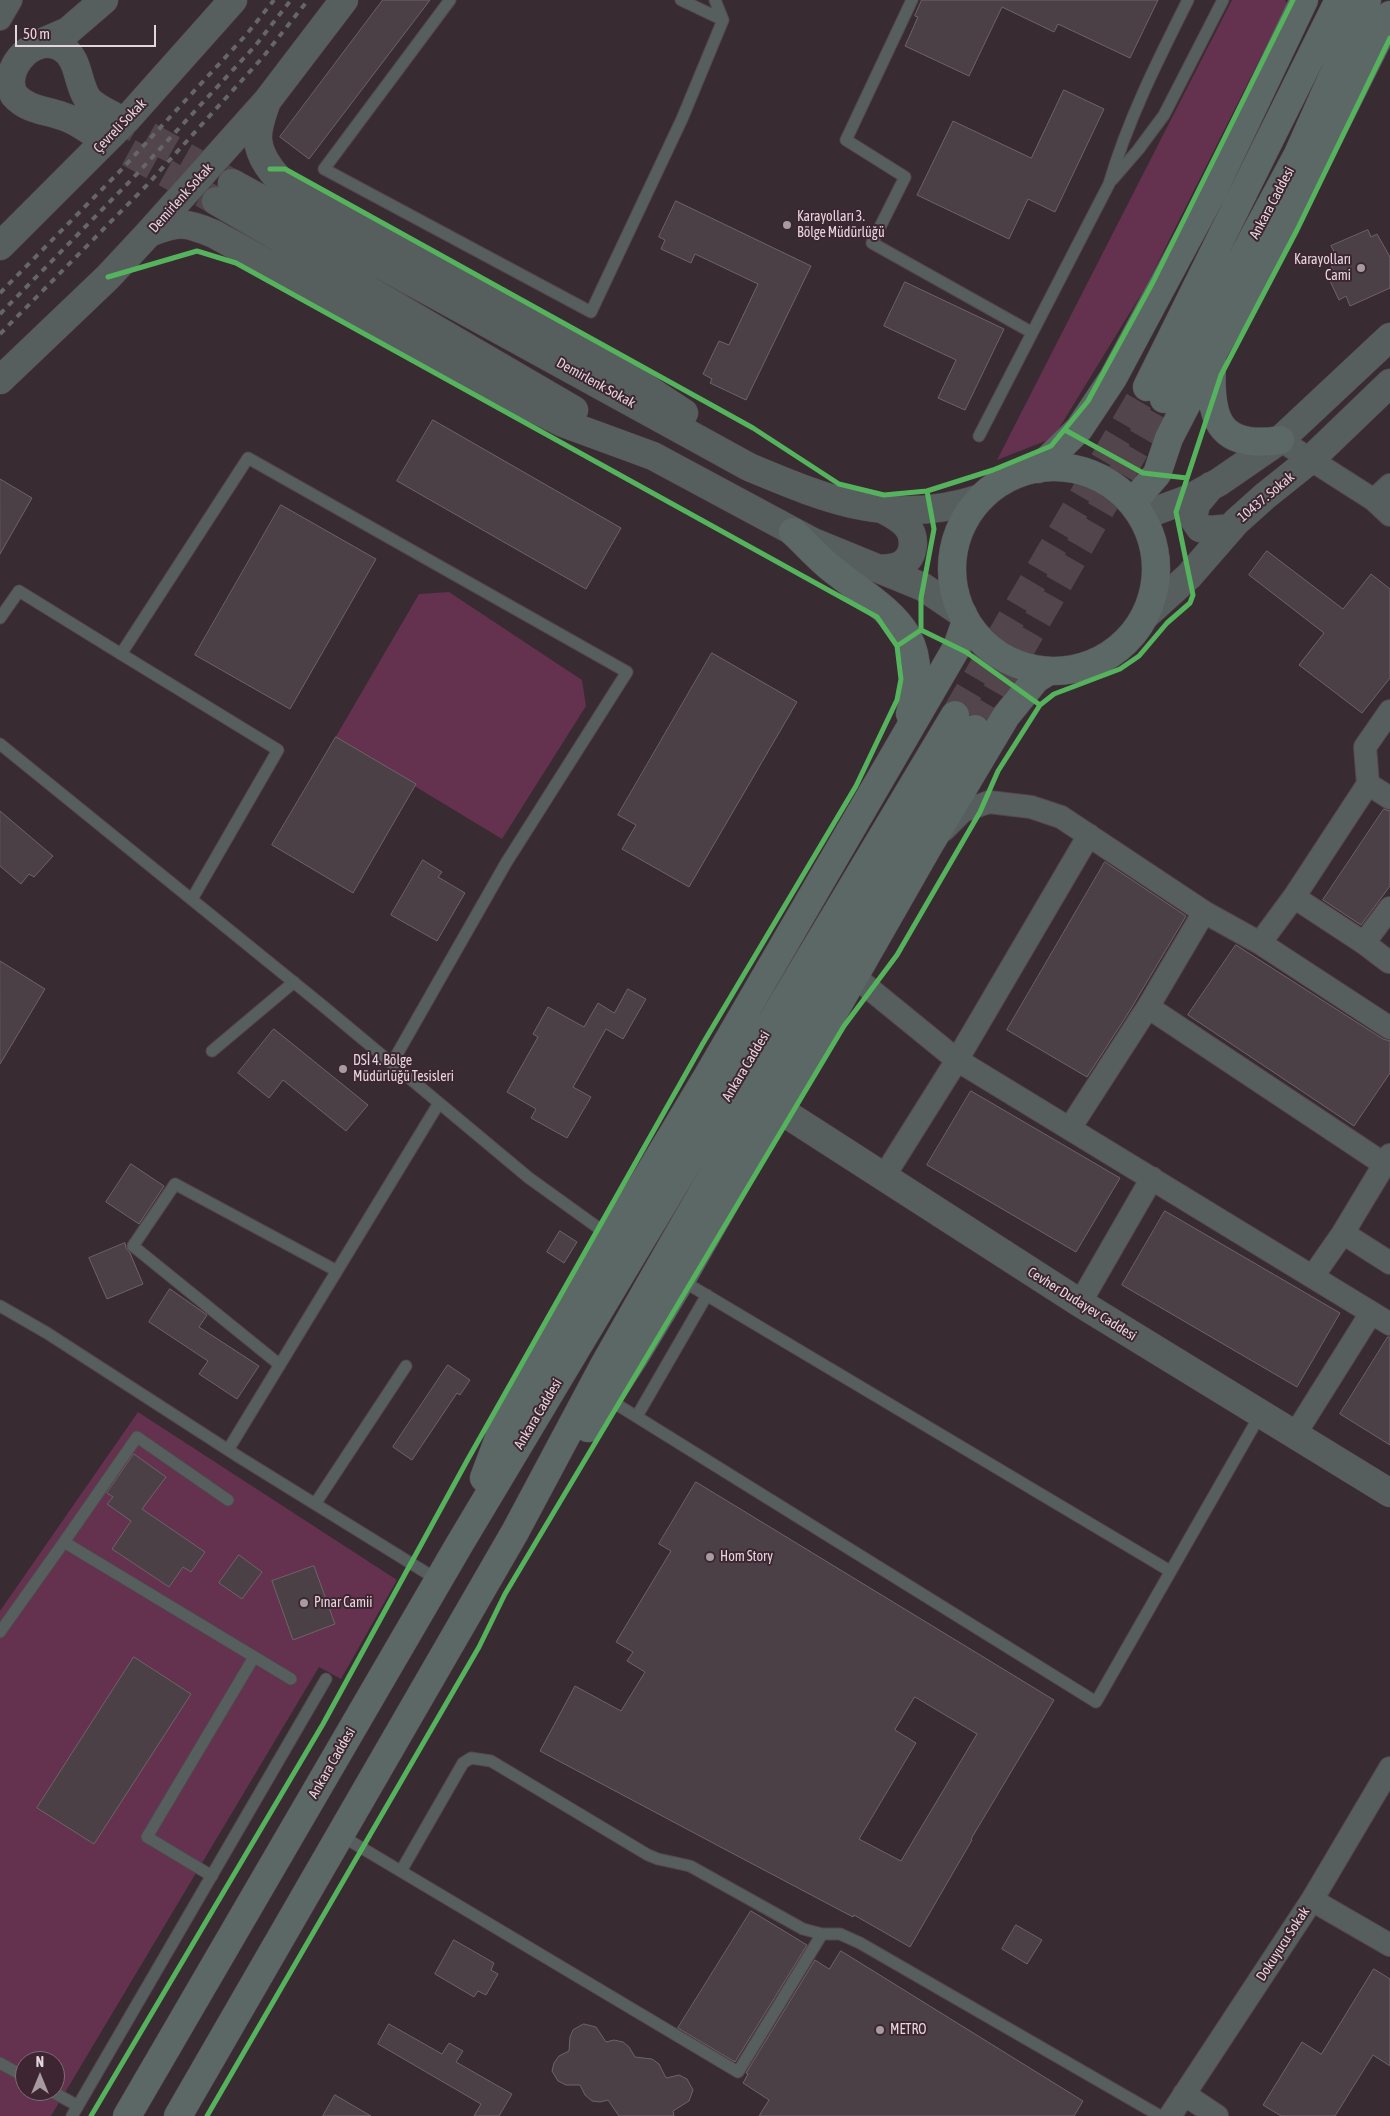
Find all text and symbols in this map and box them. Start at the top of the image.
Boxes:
scale bar [18,15,159,47]
text: 50 m [23,25,50,42]
street label: Çevreli Sokak [90,95,150,157]
street label: Demirlenk Sokak [145,160,217,236]
street label: Ankara Caddesi [1246,164,1298,242]
place label: Karayolları 3. Bölge Müdürlüğü [797,209,885,242]
marker: Karayolları 3. Bölge Müdürlüğü [781,219,793,231]
place label: Karayolları Cami [1294,252,1351,284]
marker: Karayolları Cami [1355,262,1367,274]
street label: Demirlenk Sokak [554,354,638,412]
street label: 10437. Sokak [1234,469,1298,525]
street label: Ankara Caddesi [718,1028,774,1104]
place label: DSİ 4. Bölge Müdürlüğü Tesisleri [353,1053,454,1086]
marker: DSİ 4. Bölge Müdürlüğü Tesisleri [337,1063,349,1075]
street label: Cevher Dudayev Caddesi [1024,1264,1140,1344]
street label: Ankara Caddesi [510,1376,566,1452]
place label: Hom Story [720,1549,773,1565]
marker: Hom Story [704,1551,716,1563]
place label: Pınar Camii [314,1595,372,1611]
marker: Pınar Camii [298,1597,310,1609]
street label: Ankara Caddesi [305,1725,359,1801]
street label: Dokuyucu Sokak [1253,1904,1313,1984]
place label: METRO [890,2022,927,2038]
marker: METRO [874,2024,886,2036]
north arrow [15,2051,65,2101]
text: N [36,2054,44,2070]

